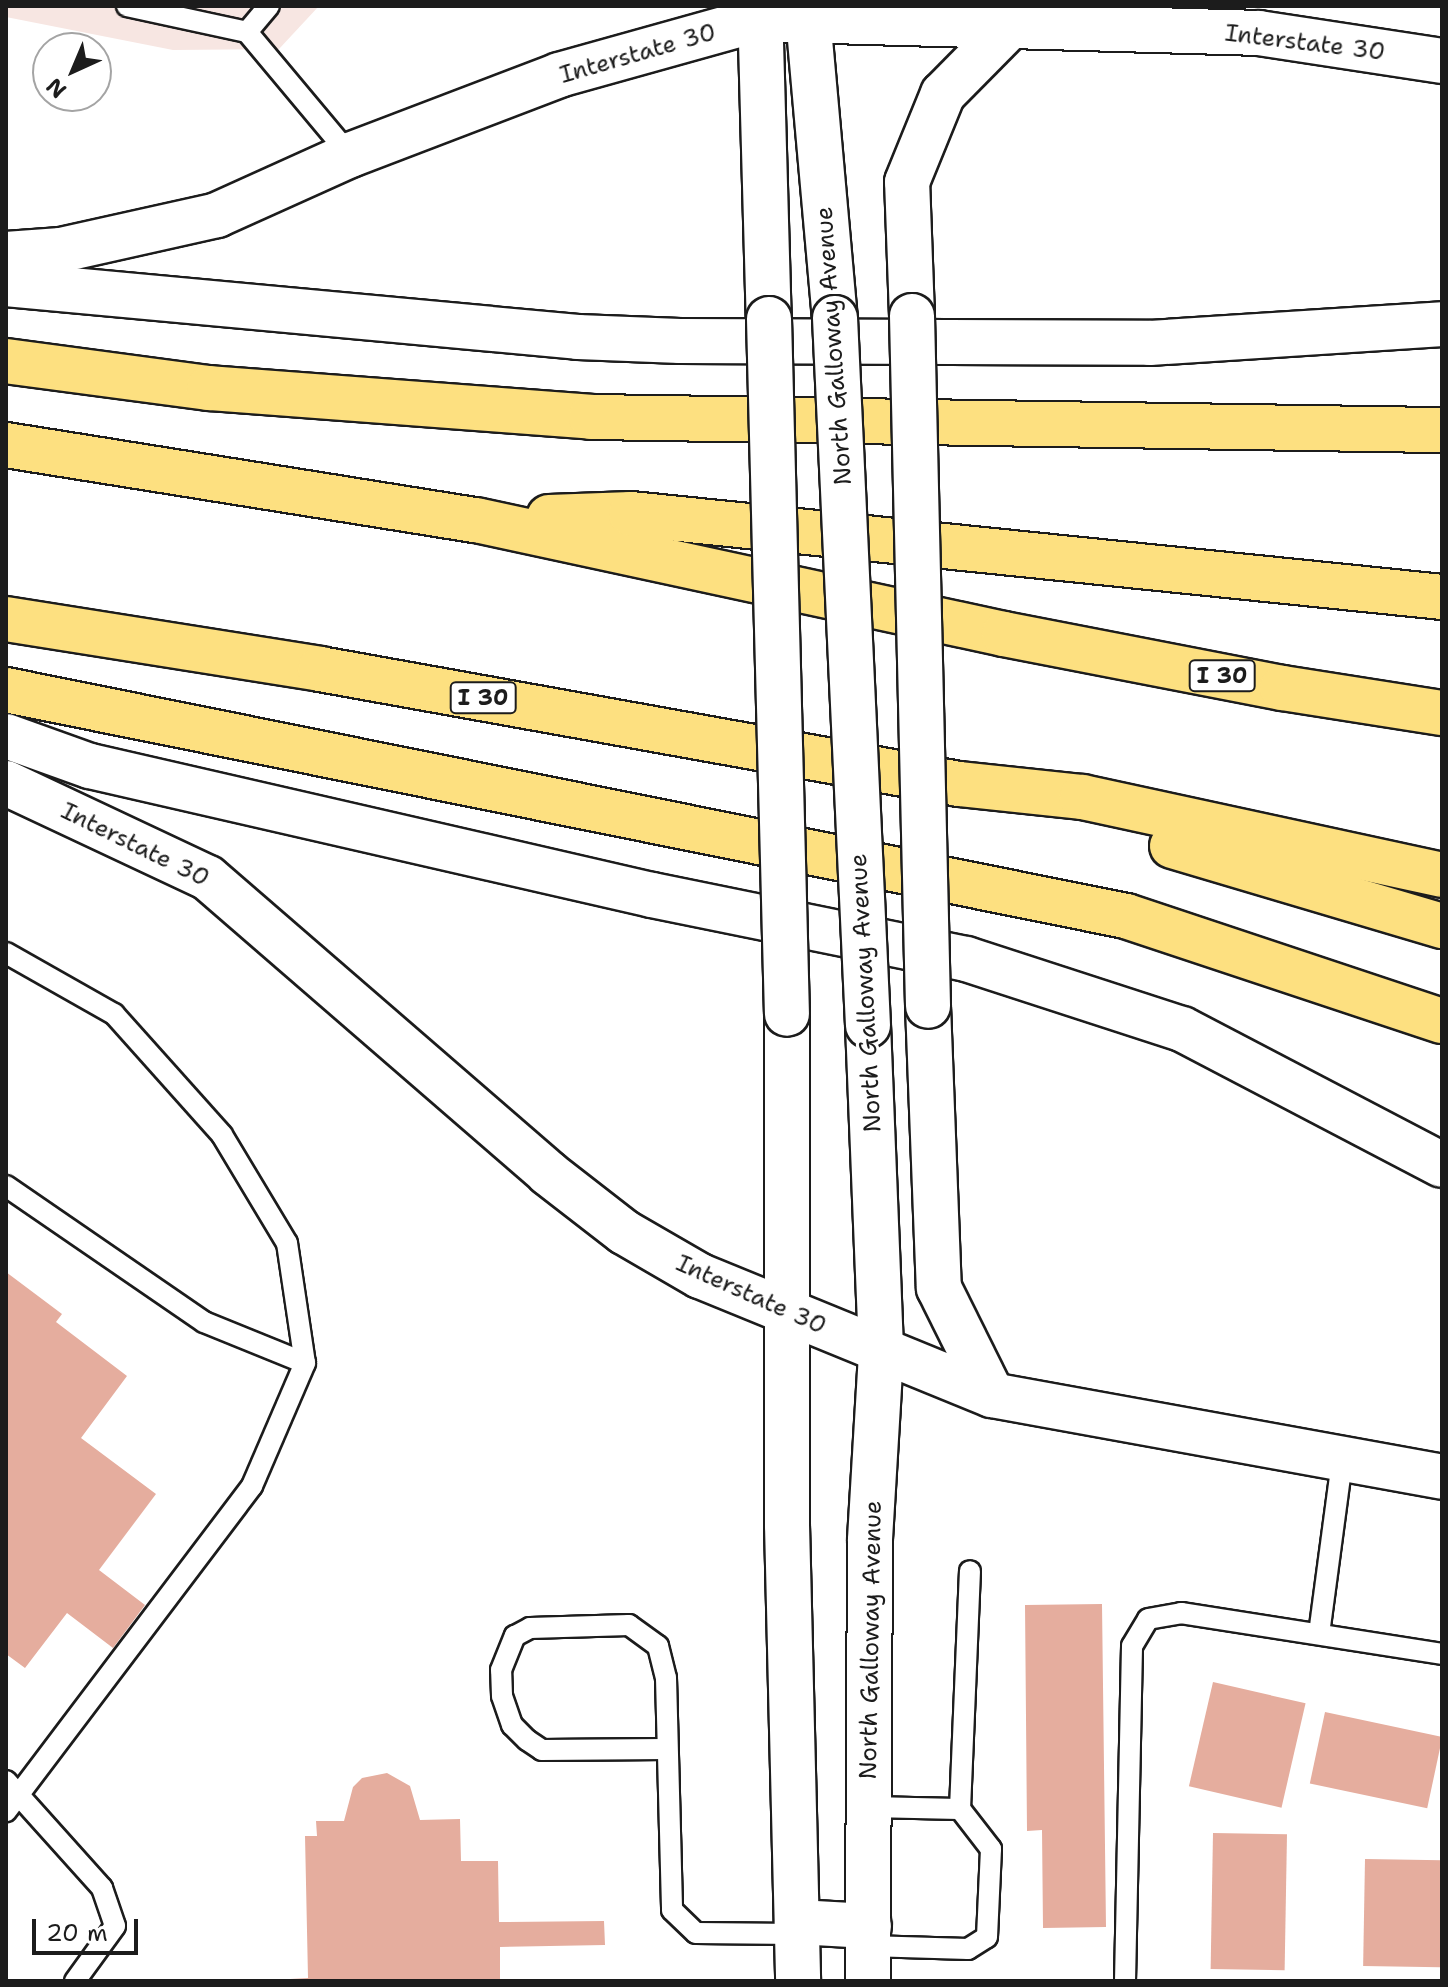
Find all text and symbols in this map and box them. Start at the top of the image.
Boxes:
street label: Interstate 30 [557,18,719,90]
street label: Interstate 30 [1223,19,1387,67]
north arrow [32,32,112,112]
text: N [40,72,73,105]
street label: North Galloway Avenue [810,206,858,486]
road number: I 30 [1188,658,1256,694]
road number: I 30 [449,680,517,716]
street label: Interstate 30 [56,797,214,893]
street label: North Galloway Avenue [844,853,888,1133]
street label: Interstate 30 [672,1249,830,1341]
street label: North Galloway Avenue [854,1500,888,1780]
scale bar [36,1903,142,1953]
text: 20 m [46,1917,108,1949]

